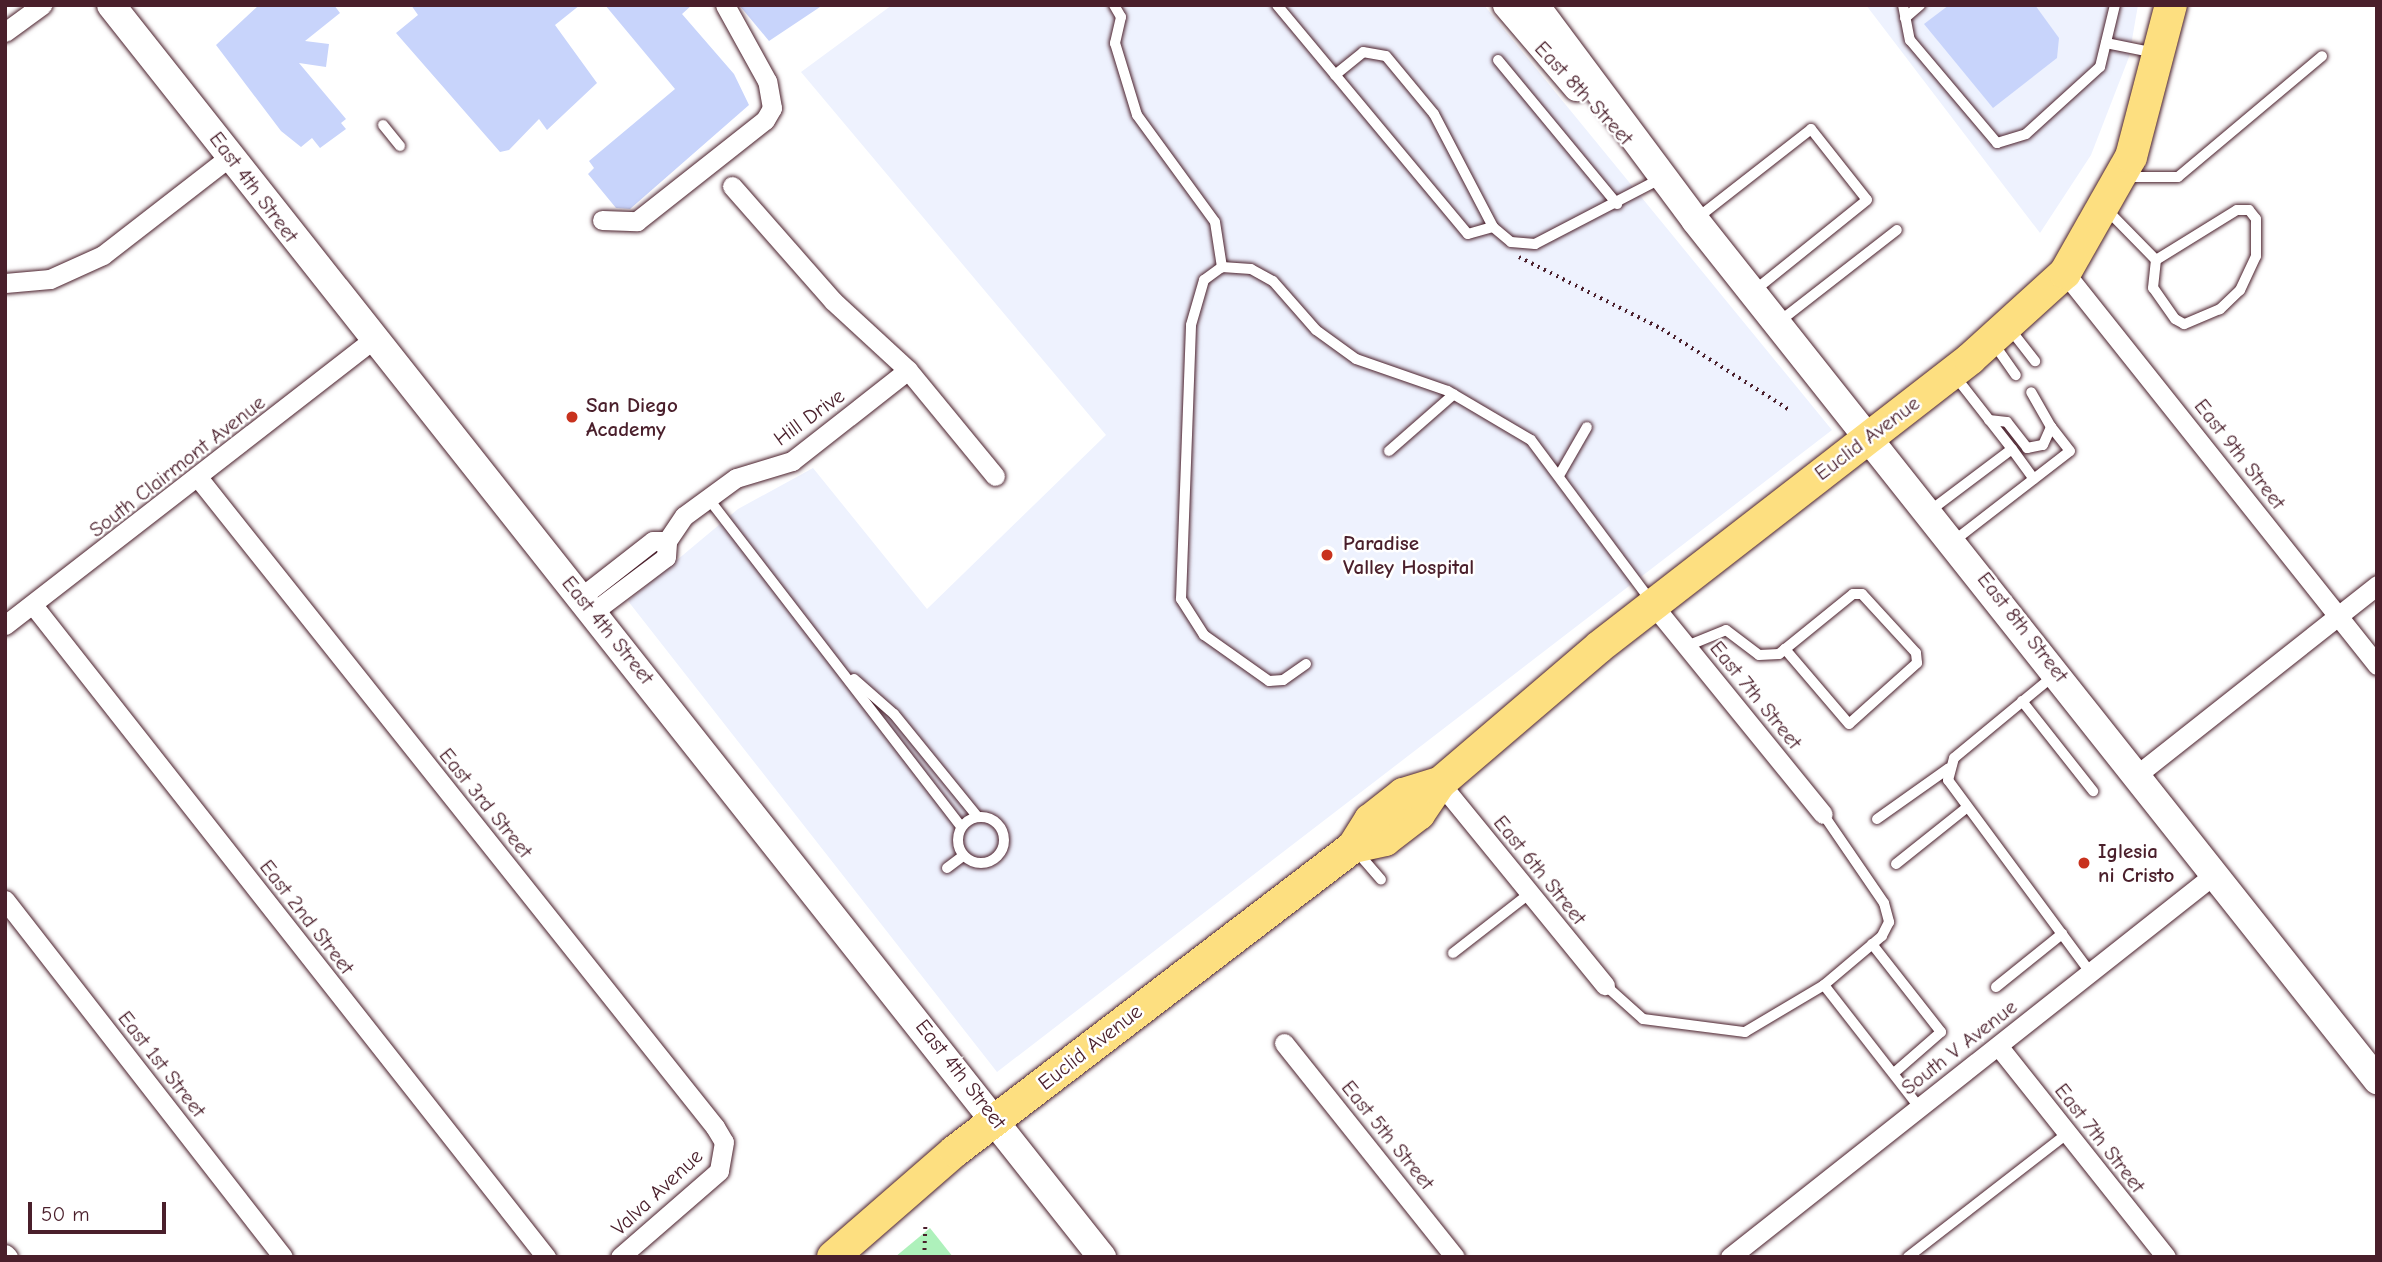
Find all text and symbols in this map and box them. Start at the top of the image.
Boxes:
street label: East 8th Street [1529,36,1639,150]
street label: East 4th Street [204,127,304,247]
street label: Hill Drive [769,383,849,451]
street label: South Clairmont Avenue [84,390,270,542]
street label: Euclid Avenue [1810,390,1924,486]
place label: San Diego Academy [586,392,678,442]
street label: East 9th Street [2189,394,2291,514]
marker: San Diego Academy [564,409,580,425]
place label: Paradise Valley Hospital [1343,530,1474,580]
marker: Paradise Valley Hospital [1317,545,1337,565]
street label: East 8th Street [1972,567,2074,687]
street label: East 4th Street [557,571,659,689]
street label: East 7th Street [1705,636,1807,754]
street label: East 3rd Street [434,743,538,863]
street label: East 6th Street [1488,810,1592,930]
place label: Iglesia ni Cristo [2098,838,2174,888]
street label: East 2nd Street [254,855,360,979]
marker: Iglesia ni Cristo [2076,855,2092,871]
street label: South V Avenue [1896,994,2022,1100]
street label: Euclid Avenue [1033,999,1147,1095]
street label: East 1st Street [113,1006,211,1122]
street label: East 4th Street [910,1014,1012,1134]
street label: East 5th Street [1336,1075,1440,1195]
street label: East 7th Street [2049,1078,2151,1198]
street label: Valva Avenue [606,1143,708,1241]
scale bar [32,1188,170,1232]
text: 50 m [41,1202,90,1226]

